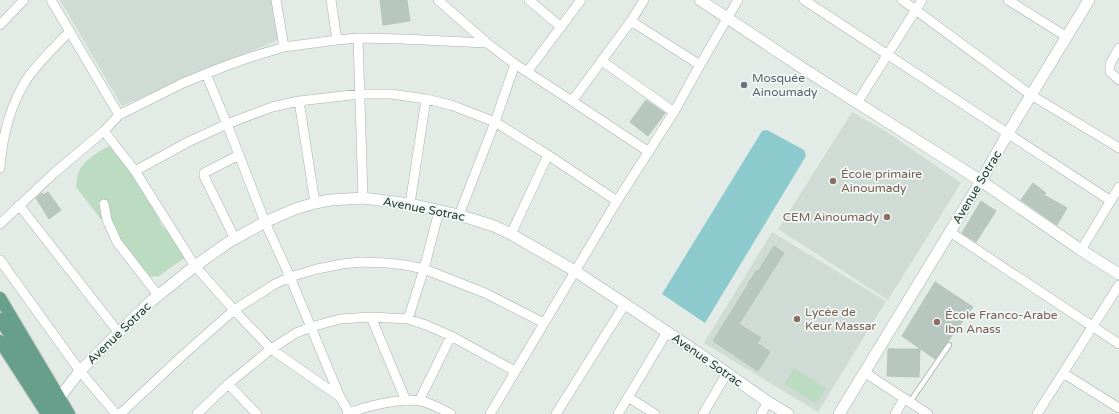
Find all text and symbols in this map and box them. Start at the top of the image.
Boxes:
place label: Mosquée Ainoumady [752,71,818,99]
marker: Mosquée Ainoumady [739,80,749,90]
street label: Avenue Sotrac [950,148,1004,226]
place label: École primaire Ainoumady [841,167,922,195]
marker: École primaire Ainoumady [828,176,838,186]
street label: Avenue Sotrac [382,194,466,224]
place label: CEM Ainoumady [783,210,880,224]
marker: CEM Ainoumady [882,212,892,222]
street label: Avenue Sotrac [84,299,154,367]
place label: Lycée de Keur Massar [805,305,876,333]
place label: École Franco-Arabe Ibn Anass [945,308,1058,336]
marker: Lycée de Keur Massar [792,314,802,324]
marker: École Franco-Arabe Ibn Anass [932,317,942,327]
street label: Avenue Sotrac [669,330,745,390]

